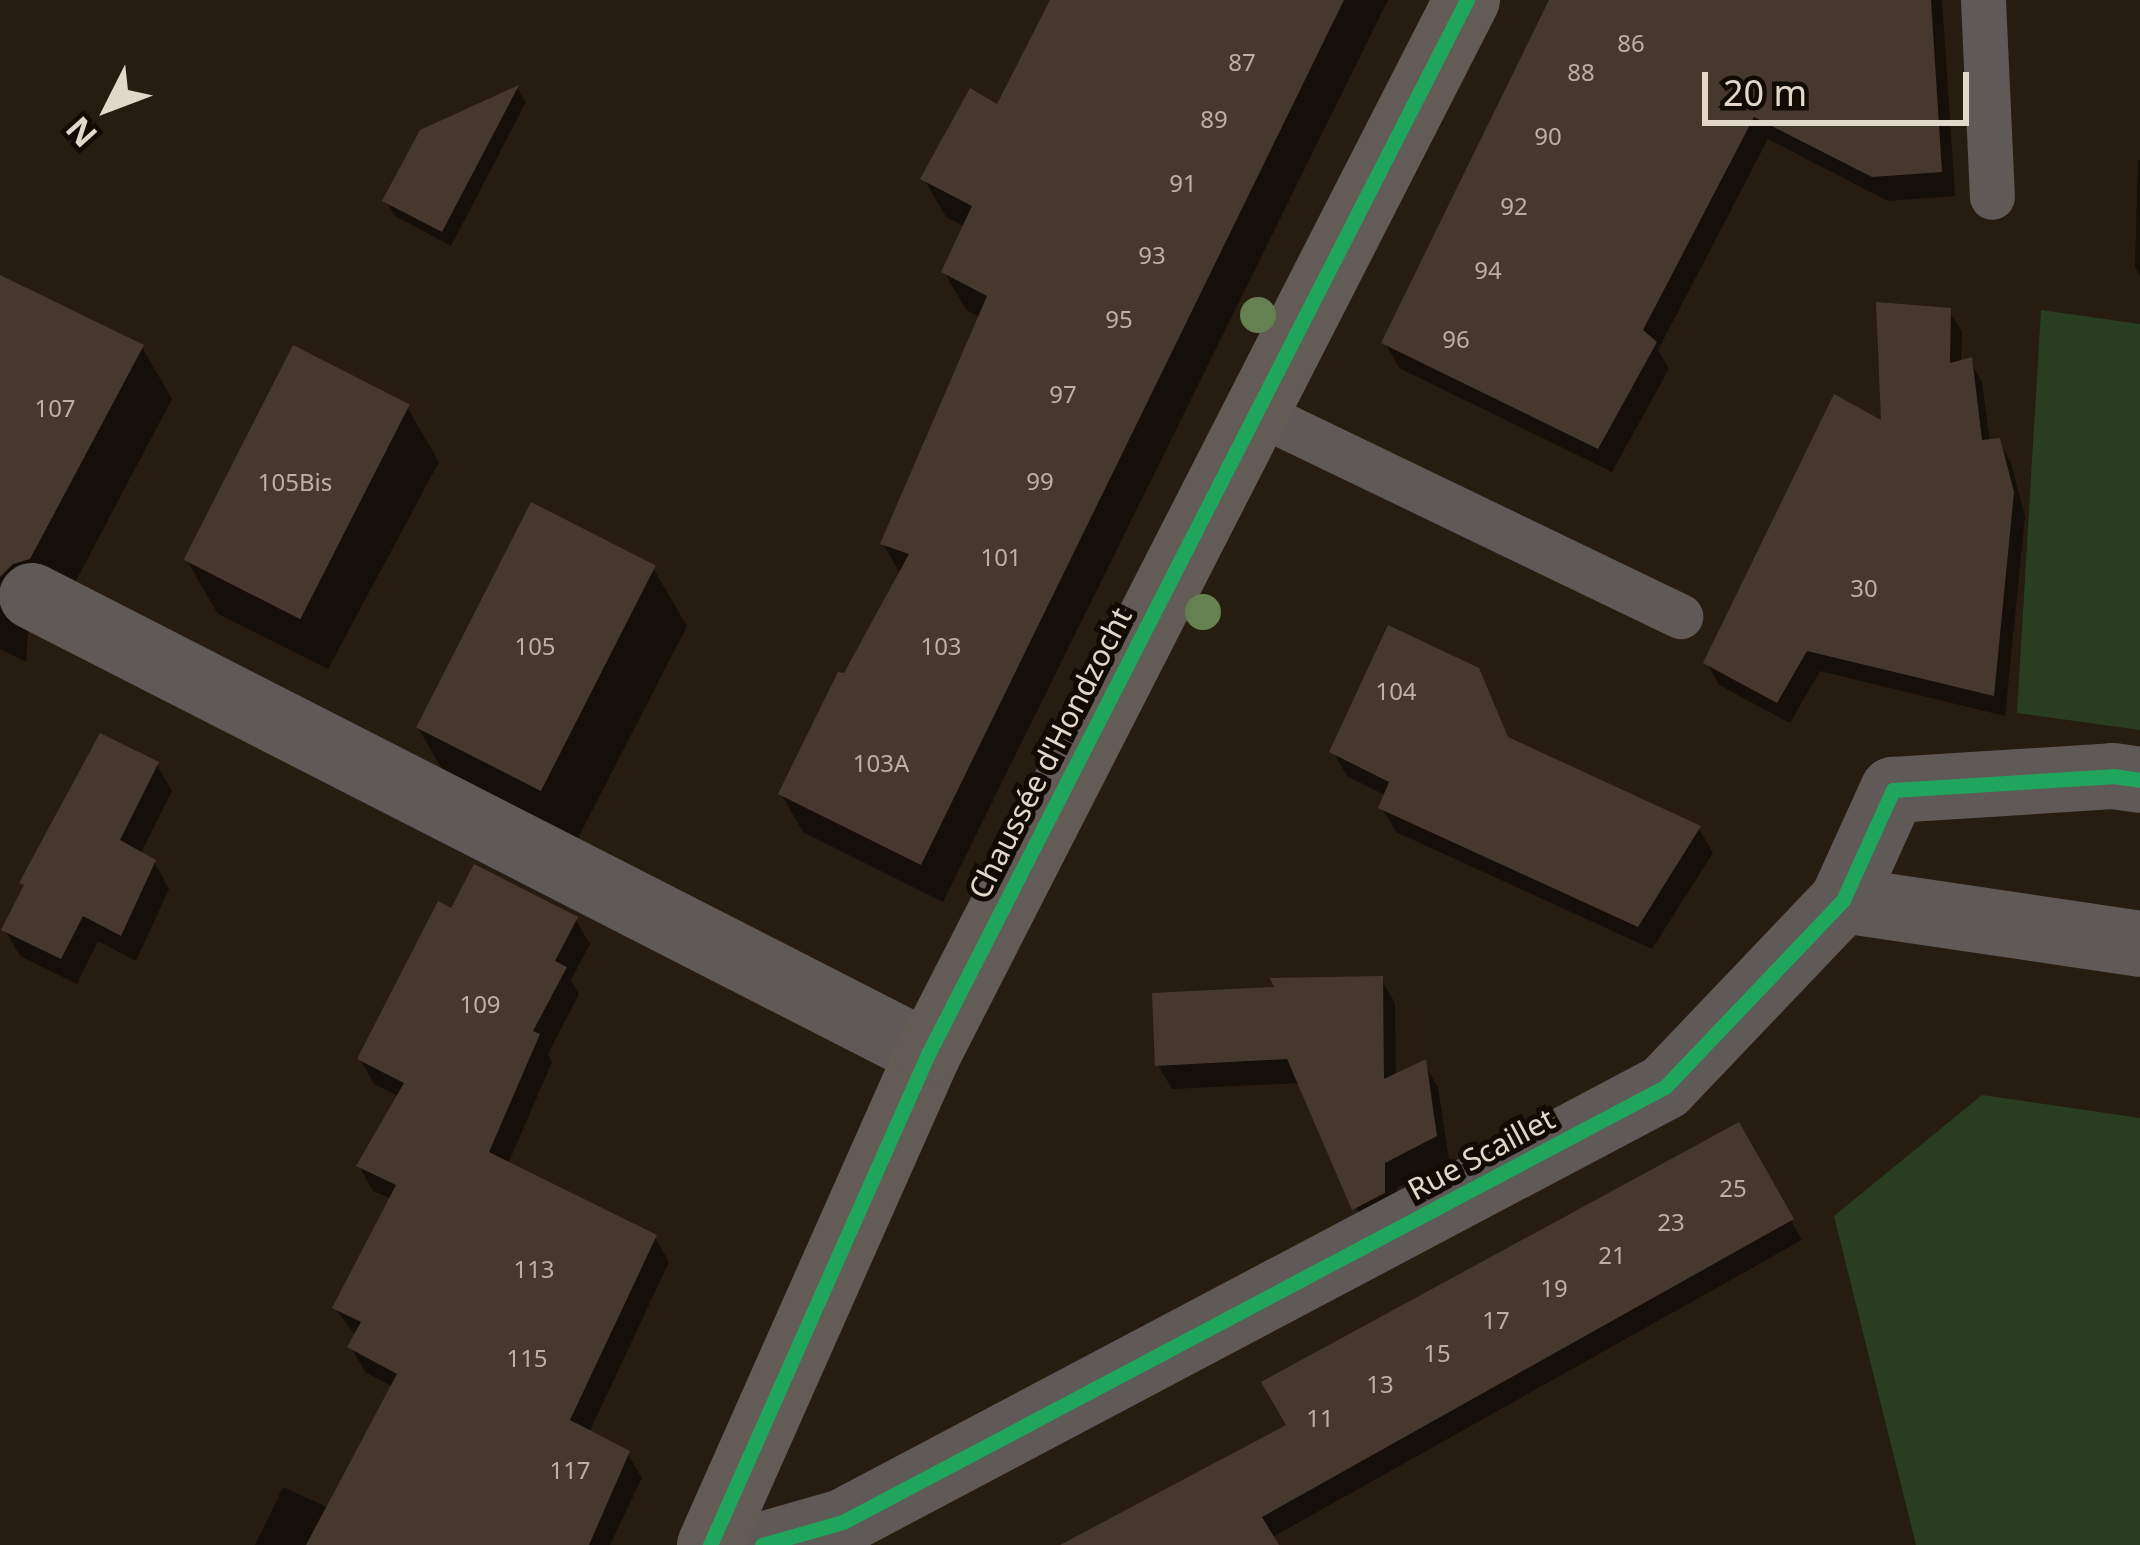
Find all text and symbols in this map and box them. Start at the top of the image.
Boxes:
house number: 86 [1617,29,1645,57]
north arrow [48,48,168,168]
house number: 87 [1228,48,1256,76]
scale bar [1708,48,1975,122]
house number: 88 [1567,58,1595,86]
text: 20 m [1723,68,1807,117]
house number: 89 [1200,105,1228,133]
text: N [55,107,107,157]
house number: 90 [1534,122,1562,150]
house number: 91 [1169,169,1197,197]
house number: 92 [1500,192,1528,220]
house number: 93 [1138,241,1166,269]
house number: 94 [1474,256,1502,284]
house number: 95 [1105,305,1133,333]
house number: 96 [1442,325,1470,353]
house number: 97 [1049,380,1077,408]
house number: 107 [34,394,76,422]
house number: 99 [1026,467,1054,495]
house number: 105Bis [258,468,332,496]
house number: 101 [980,543,1022,571]
house number: 30 [1850,574,1878,602]
street label: Chaussée d'Hondzocht [961,601,1139,905]
house number: 105 [514,632,556,660]
house number: 103 [920,632,962,660]
house number: 104 [1375,677,1417,705]
house number: 103A [853,749,909,777]
house number: 109 [459,990,501,1018]
street label: Rue Scaillet [1402,1100,1560,1208]
house number: 25 [1719,1174,1747,1202]
house number: 23 [1657,1208,1685,1236]
house number: 21 [1598,1241,1626,1269]
house number: 113 [513,1255,555,1283]
house number: 19 [1540,1274,1568,1302]
house number: 17 [1482,1306,1510,1334]
house number: 15 [1423,1339,1451,1367]
house number: 115 [506,1344,548,1372]
house number: 13 [1366,1370,1394,1398]
house number: 11 [1306,1404,1334,1432]
house number: 117 [549,1456,591,1484]

